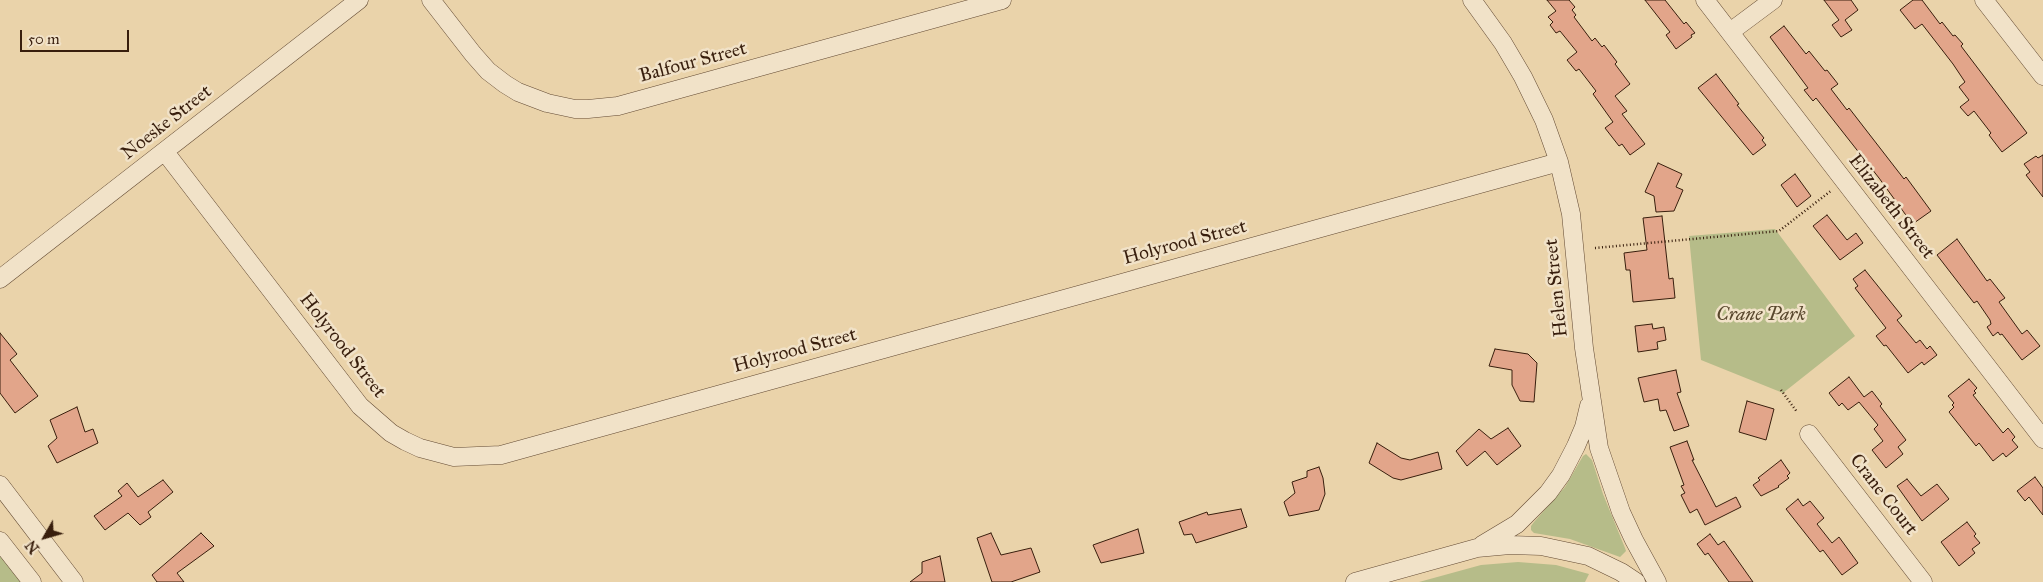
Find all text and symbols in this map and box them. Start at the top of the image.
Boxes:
scale bar [22,20,131,52]
text: 50 m [28,30,60,48]
street label: Balfour Street [637,38,749,88]
street label: Noeske Street [117,81,217,165]
street label: Elizabeth Street [1843,150,1939,264]
street label: Holyrood Street [1121,216,1249,270]
street label: Helen Street [1541,238,1573,338]
street label: Holyrood Street [294,289,390,403]
park label: Crane Park [1716,304,1806,326]
street label: Holyrood Street [731,324,859,378]
street label: Crane Court [1844,450,1922,540]
north arrow [20,512,70,562]
text: N [22,537,43,556]

